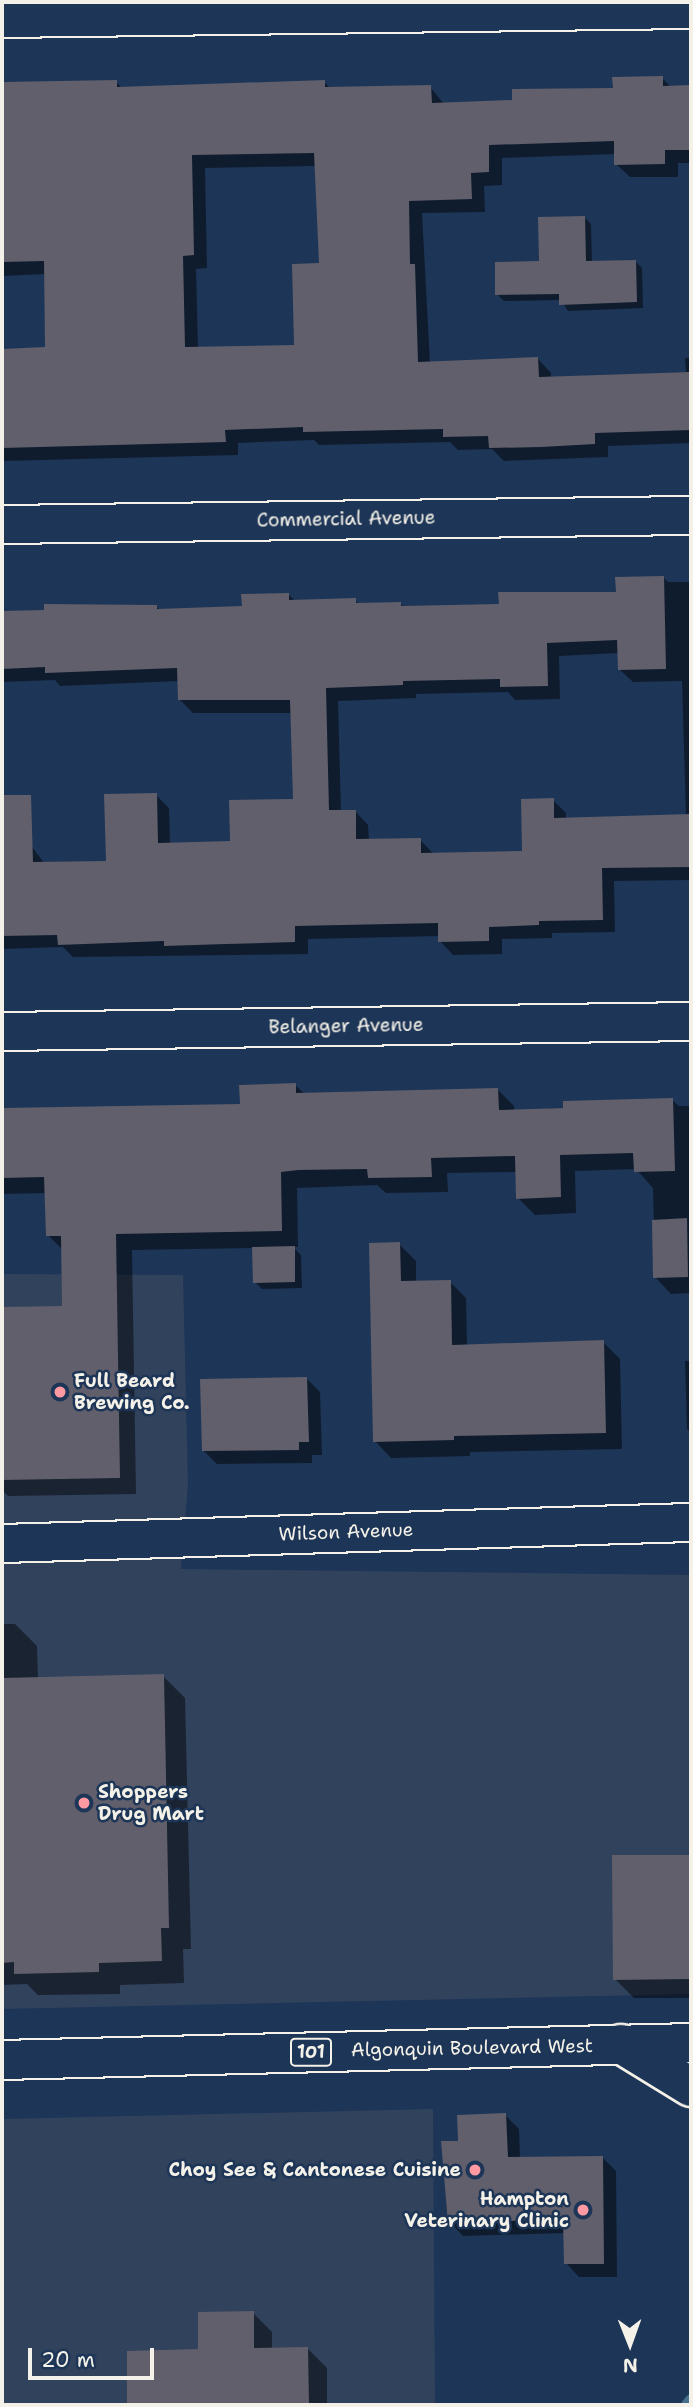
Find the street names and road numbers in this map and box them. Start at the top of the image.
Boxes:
street label: Commercial Avenue [256,506,436,532]
street label: Belanger Avenue [268,1013,424,1039]
street label: Wilson Avenue [278,1518,414,1546]
street label: Algonquin Boulevard West [351,2034,593,2062]
road number: 101 [290,2038,332,2066]

